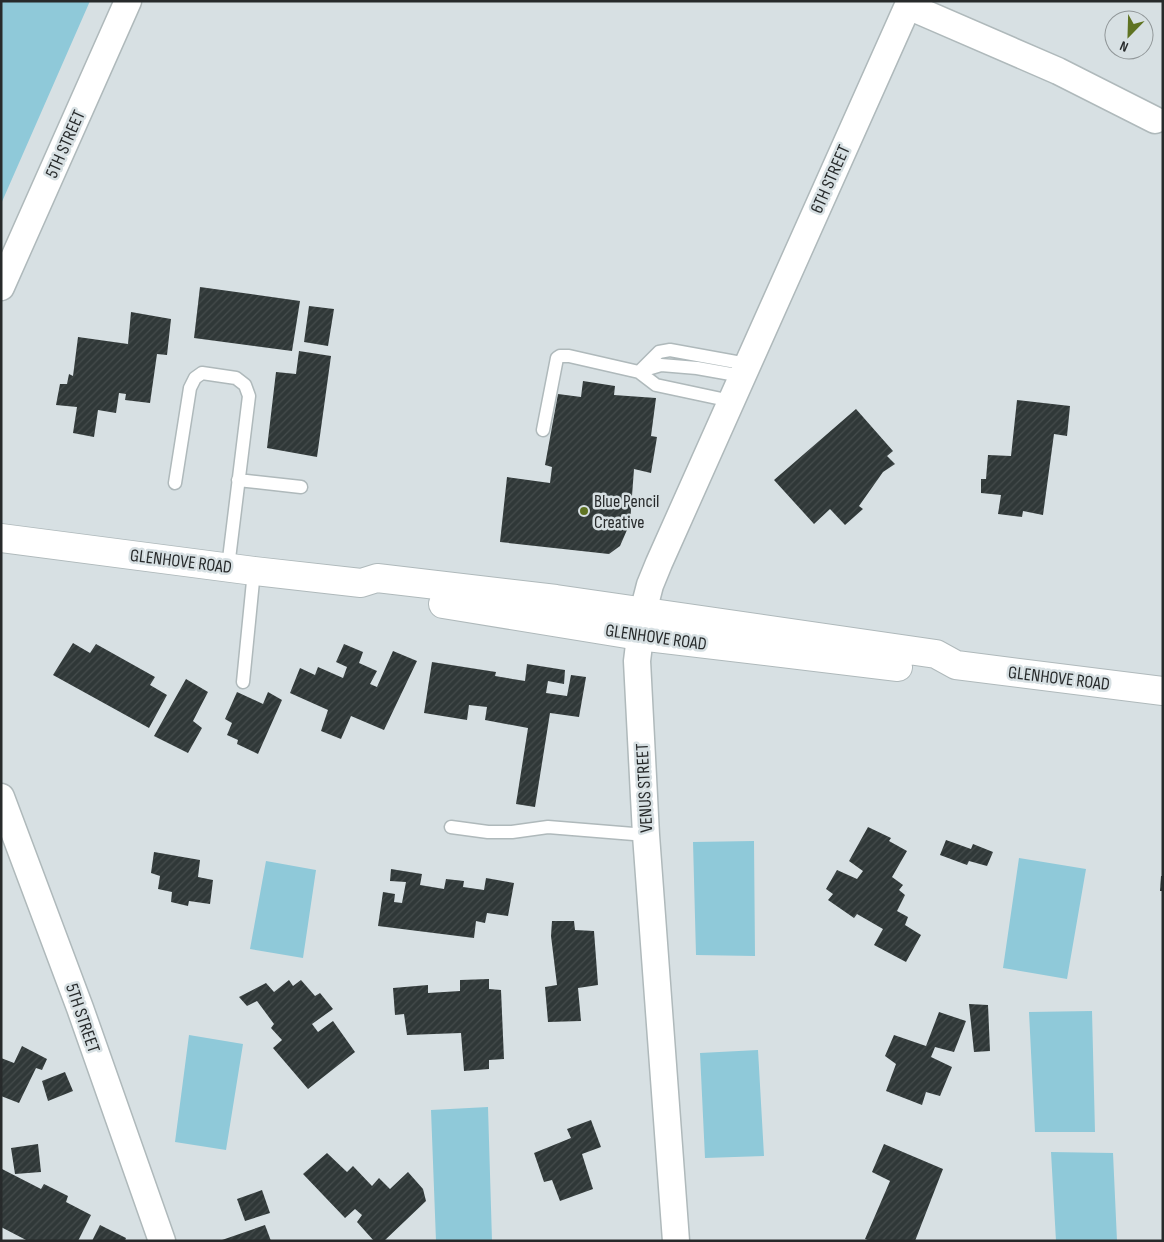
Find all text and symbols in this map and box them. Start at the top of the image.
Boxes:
north arrow [1104,10,1154,60]
text: N [1117,37,1131,56]
street label: 5TH STREET [41,107,90,181]
street label: 6TH STREET [806,142,855,217]
place label: Blue Pencil Creative [594,491,659,533]
marker: Blue Pencil Creative [578,505,590,517]
street label: GLENHOVE ROAD [129,545,233,578]
street label: GLENHOVE ROAD [604,620,708,655]
street label: GLENHOVE ROAD [1007,662,1111,695]
street label: VENUS STREET [632,743,657,833]
street label: 5TH STREET [61,981,104,1056]

